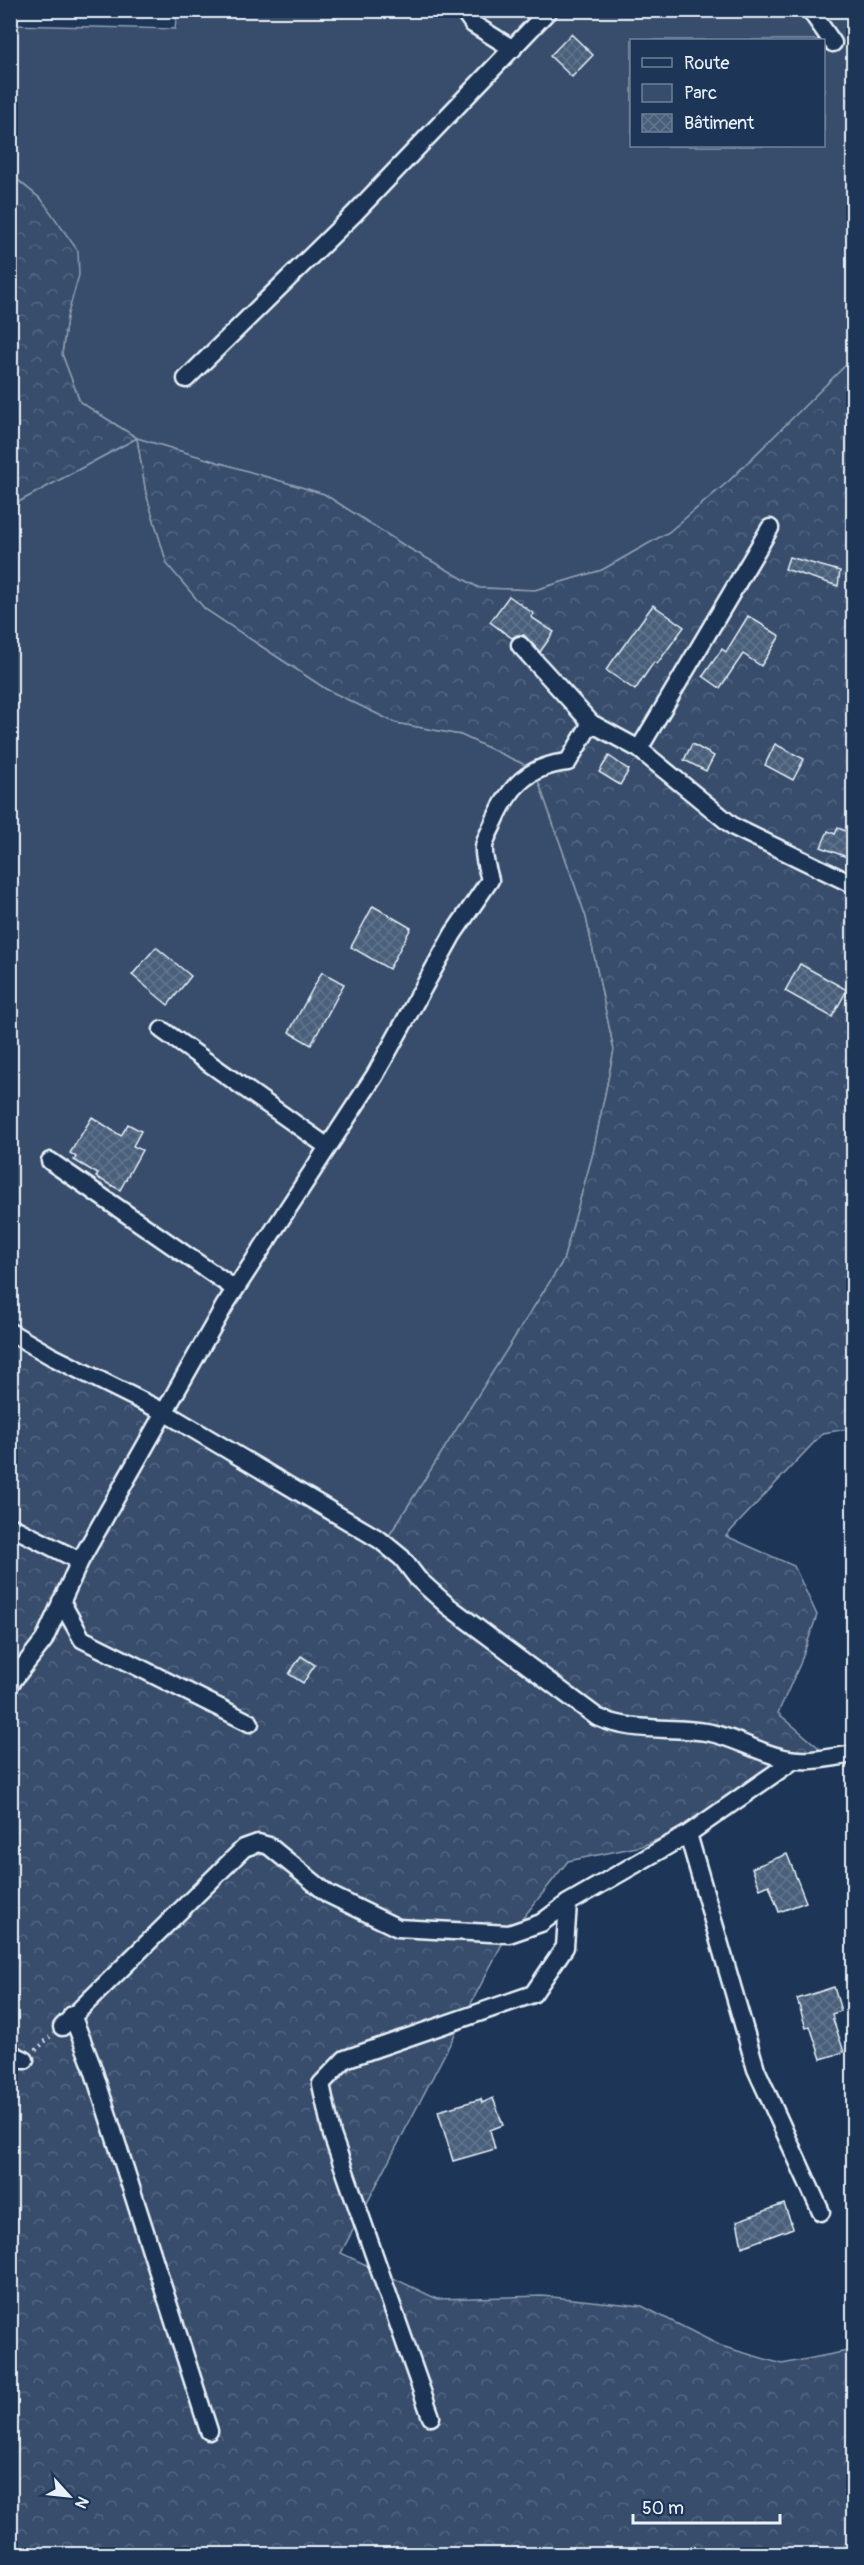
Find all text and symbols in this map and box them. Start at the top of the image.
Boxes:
legend [630,39,825,147]
text: Route [684,52,729,75]
text: Parc [684,82,717,105]
text: Bâtiment [684,112,755,135]
north arrow [39,2466,99,2526]
scale bar [633,2487,780,2525]
text: N [70,2493,93,2512]
text: 50 m [642,2497,684,2520]

